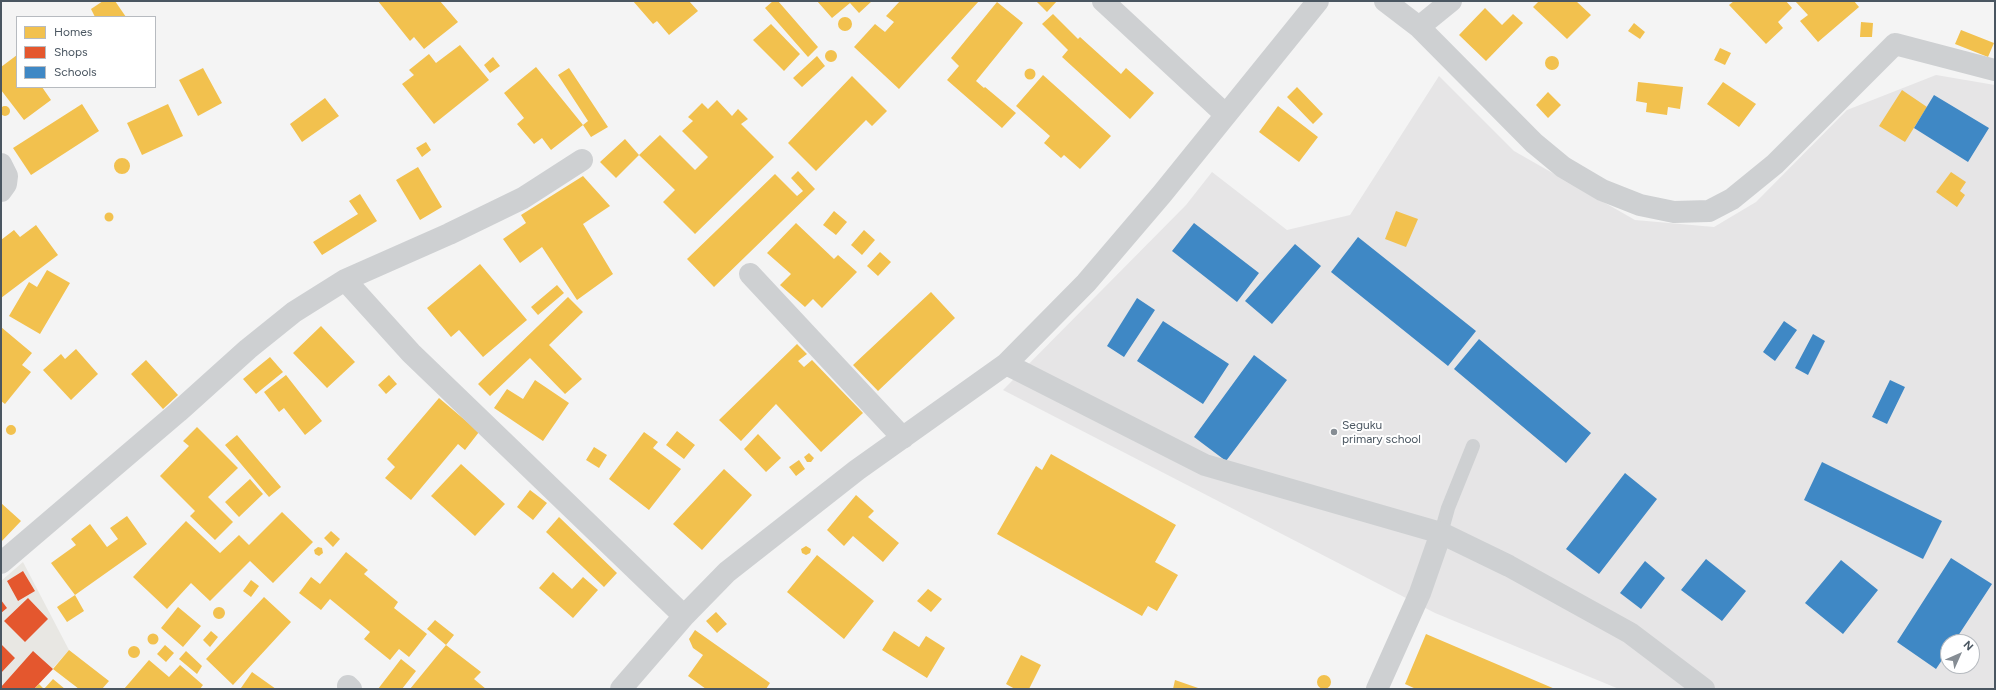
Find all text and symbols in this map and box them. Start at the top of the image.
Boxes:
legend [16,16,156,88]
text: Homes [54,25,92,39]
text: Shops [54,45,88,59]
text: Schools [54,65,97,79]
place label: Seguku primary school [1342,418,1421,446]
marker: Seguku primary school [1329,427,1339,437]
north arrow [1940,634,1980,674]
text: N [1961,638,1976,653]

